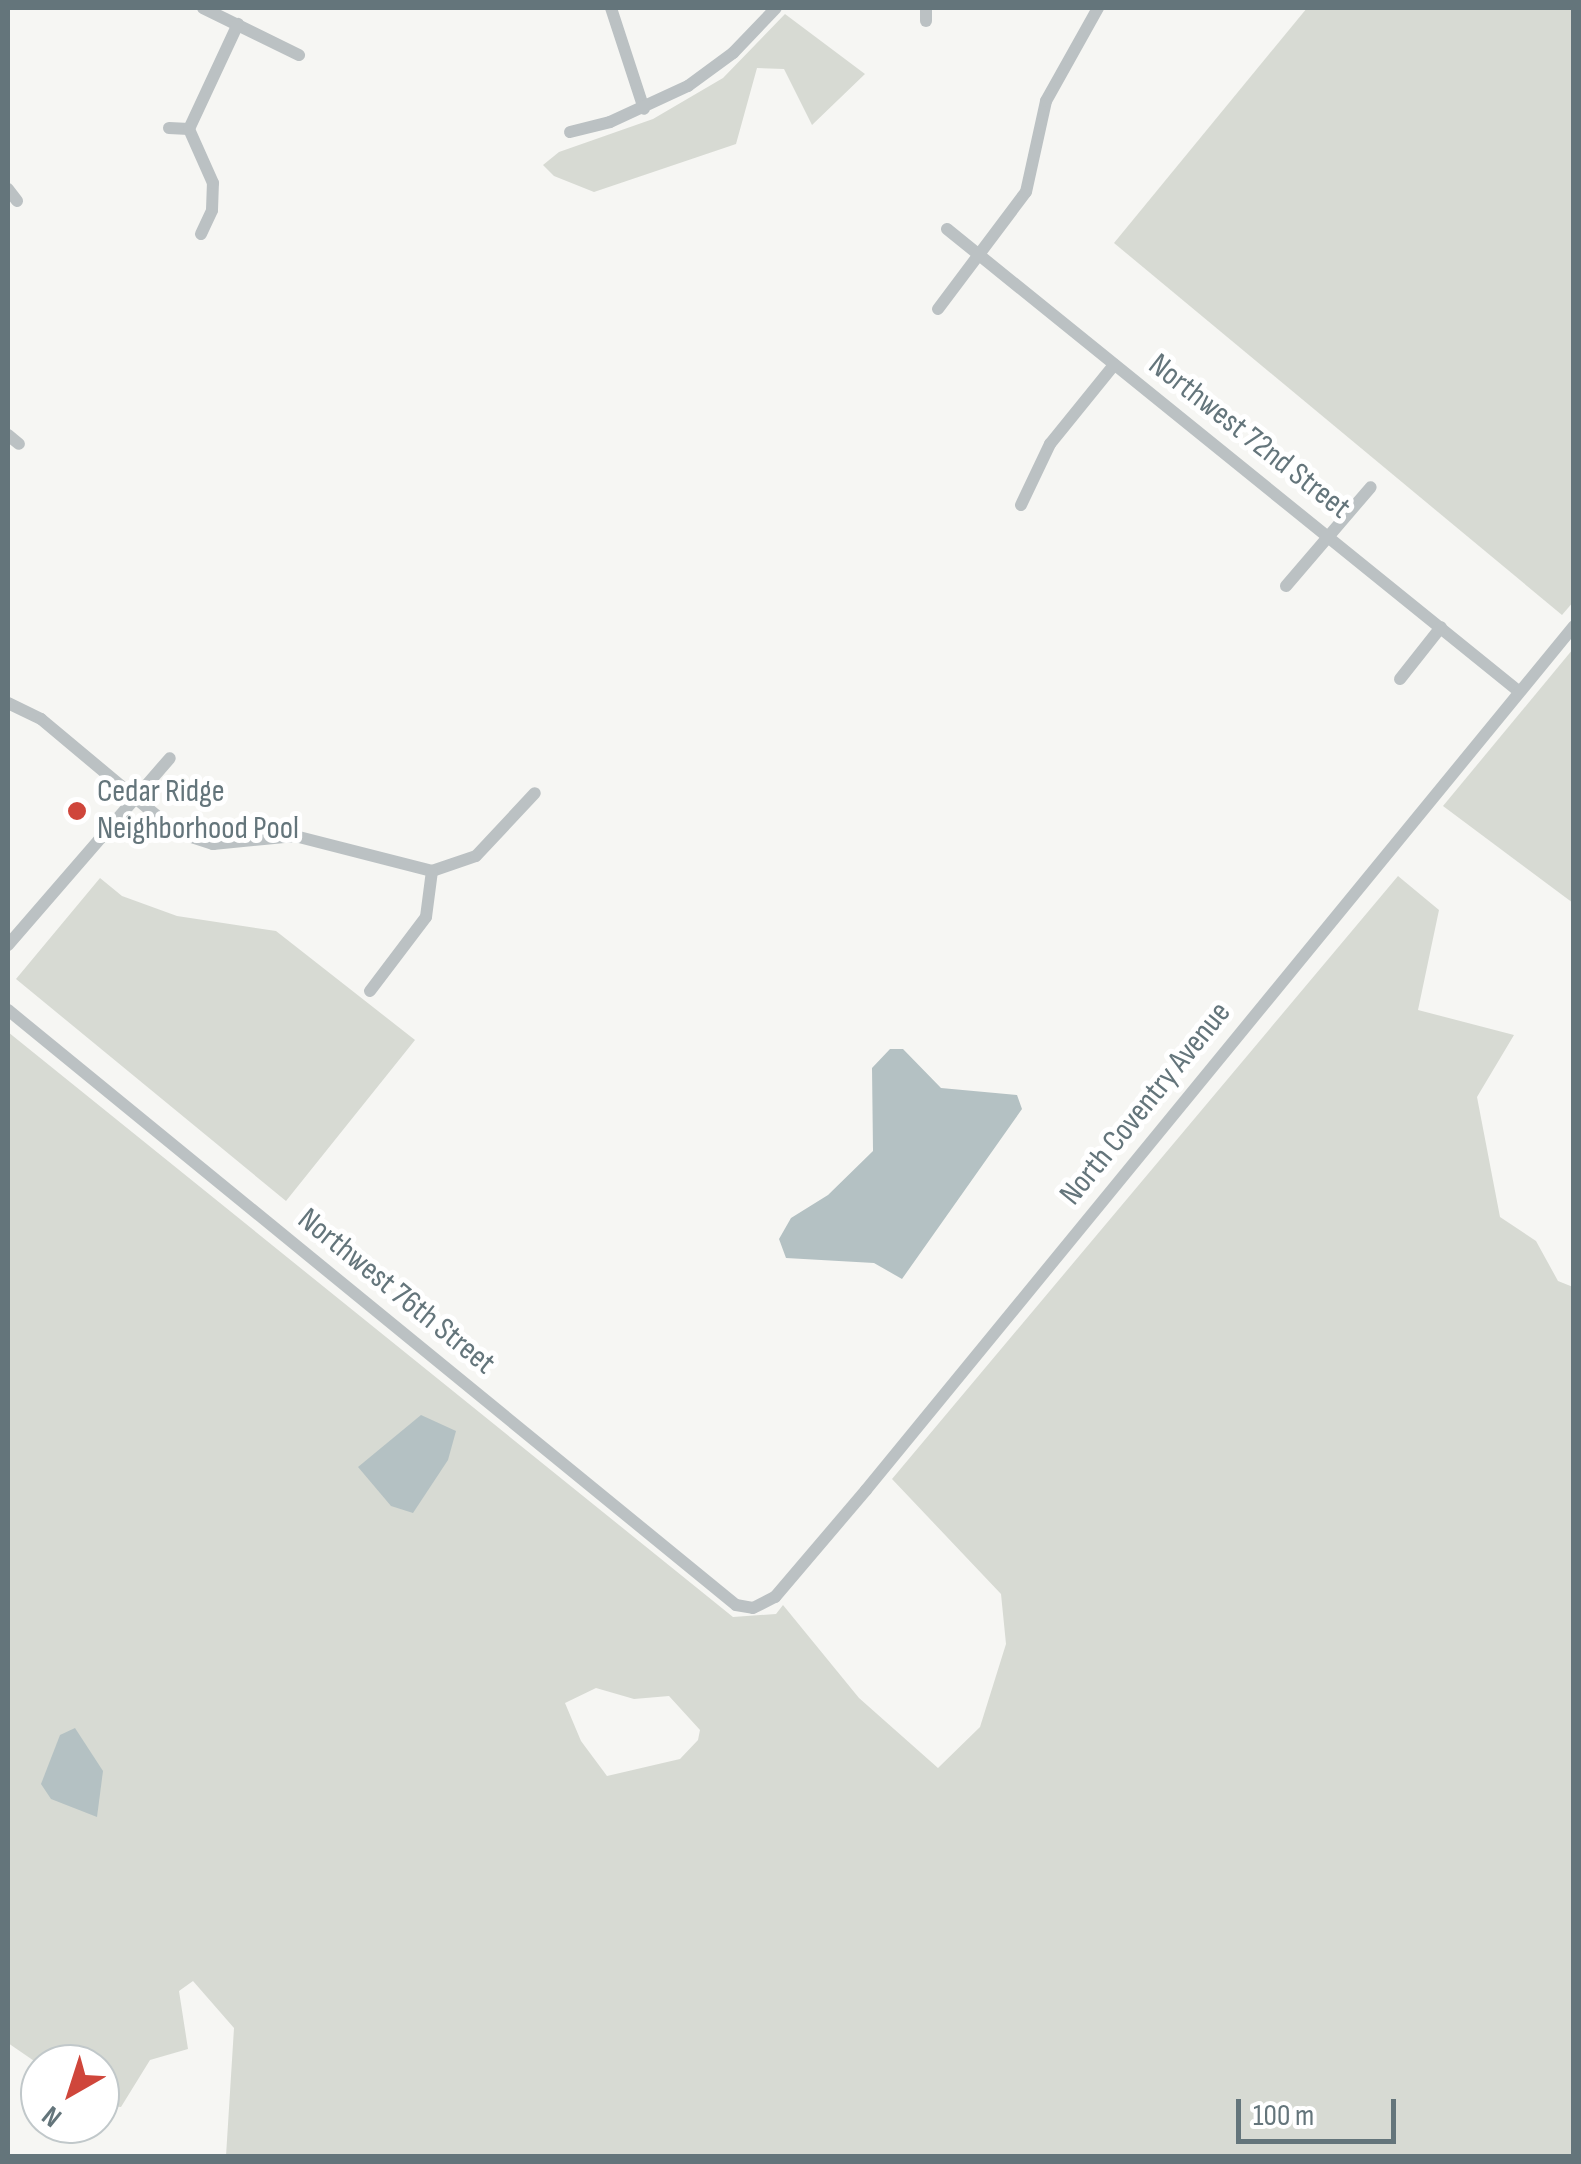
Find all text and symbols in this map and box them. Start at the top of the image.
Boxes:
street label: Northwest 72nd Street [1141,346,1357,528]
place label: Cedar Ridge Neighborhood Pool [97,774,299,849]
marker: Cedar Ridge Neighborhood Pool [66,800,88,822]
street label: North Coventry Avenue [1052,995,1240,1213]
street label: Northwest 76th Street [290,1201,502,1383]
north arrow [20,2044,120,2144]
scale bar [1241,2079,1401,2141]
text: 100 m [1253,2098,1314,2134]
text: N [36,2099,68,2134]

